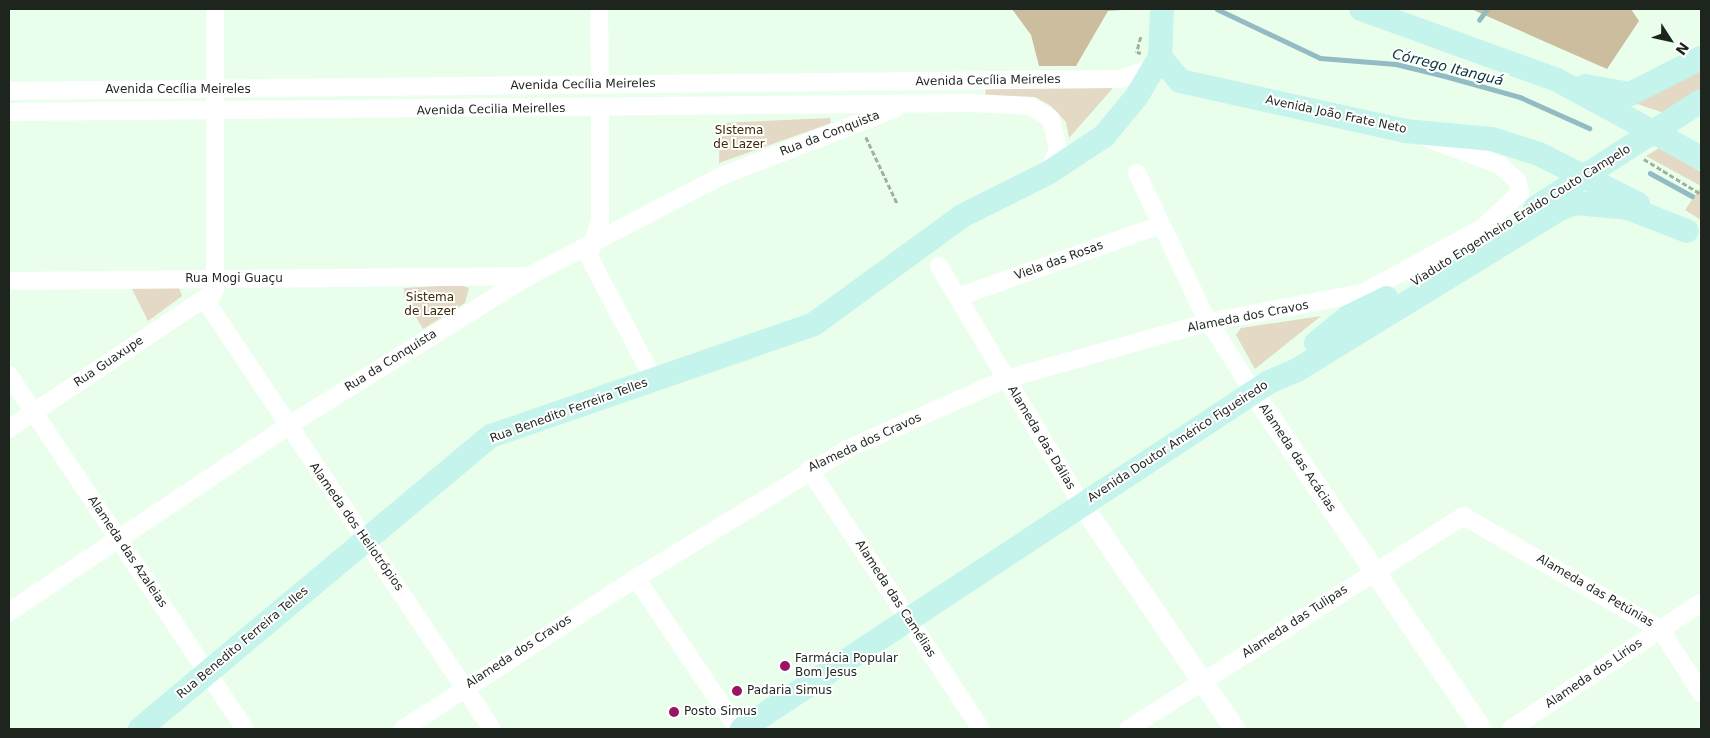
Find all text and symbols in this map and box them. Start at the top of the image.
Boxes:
north arrow [1645,15,1695,65]
text: N [1672,39,1692,58]
water label: Córrego Itanguá [1391,45,1505,89]
street label: Avenida Cecília Meireles [915,73,1061,89]
street label: Avenida Cecília Meireles [510,77,656,93]
street label: Avenida Cecília Meireles [105,83,251,97]
street label: Avenida João Frate Neto [1264,93,1408,137]
street label: Avenida Cecilia Meirelles [417,102,565,118]
street label: Rua da Conquista [778,108,882,160]
park label: SIstema de Lazer [713,124,765,152]
street label: Viaduto Engenheiro Eraldo Couto Campelo [1409,142,1633,290]
street label: Viela das Rosas [1013,238,1105,284]
street label: Rua Mogi Guaçu [185,272,283,286]
park label: Sistema de Lazer [404,291,456,319]
street label: Alameda dos Cravos [1186,298,1310,336]
street label: Rua da Conquista [342,327,440,395]
street label: Rua Guaxupe [72,334,146,390]
street label: Rua Benedito Ferreira Telles [488,376,650,446]
street label: Avenida Doutor Américo Figueiredo [1085,378,1271,506]
street label: Alameda das Dálias [1004,383,1078,493]
street label: Alameda das Acácias [1255,401,1339,515]
street label: Alameda dos Cravos [806,410,924,476]
street label: Alameda dos Heliotrópios [306,460,406,594]
street label: Alameda das Azaleias [84,494,170,610]
street label: Alameda das Camélias [852,538,938,660]
street label: Alameda das Petúnias [1534,552,1656,630]
street label: Alameda das Tulipas [1240,583,1350,661]
street label: Rua Benedito Ferreira Telles [174,584,312,702]
street label: Alameda dos Cravos [463,612,575,692]
street label: Alameda dos Lirios [1543,636,1645,712]
place label: Farmácia Popular Bom Jesus [795,652,898,680]
marker: Farmácia Popular Bom Jesus [779,660,791,672]
place label: Padaria Simus [747,684,832,698]
marker: Padaria Simus [731,685,743,697]
place label: Posto Simus [684,705,757,719]
marker: Posto Simus [668,706,680,718]

